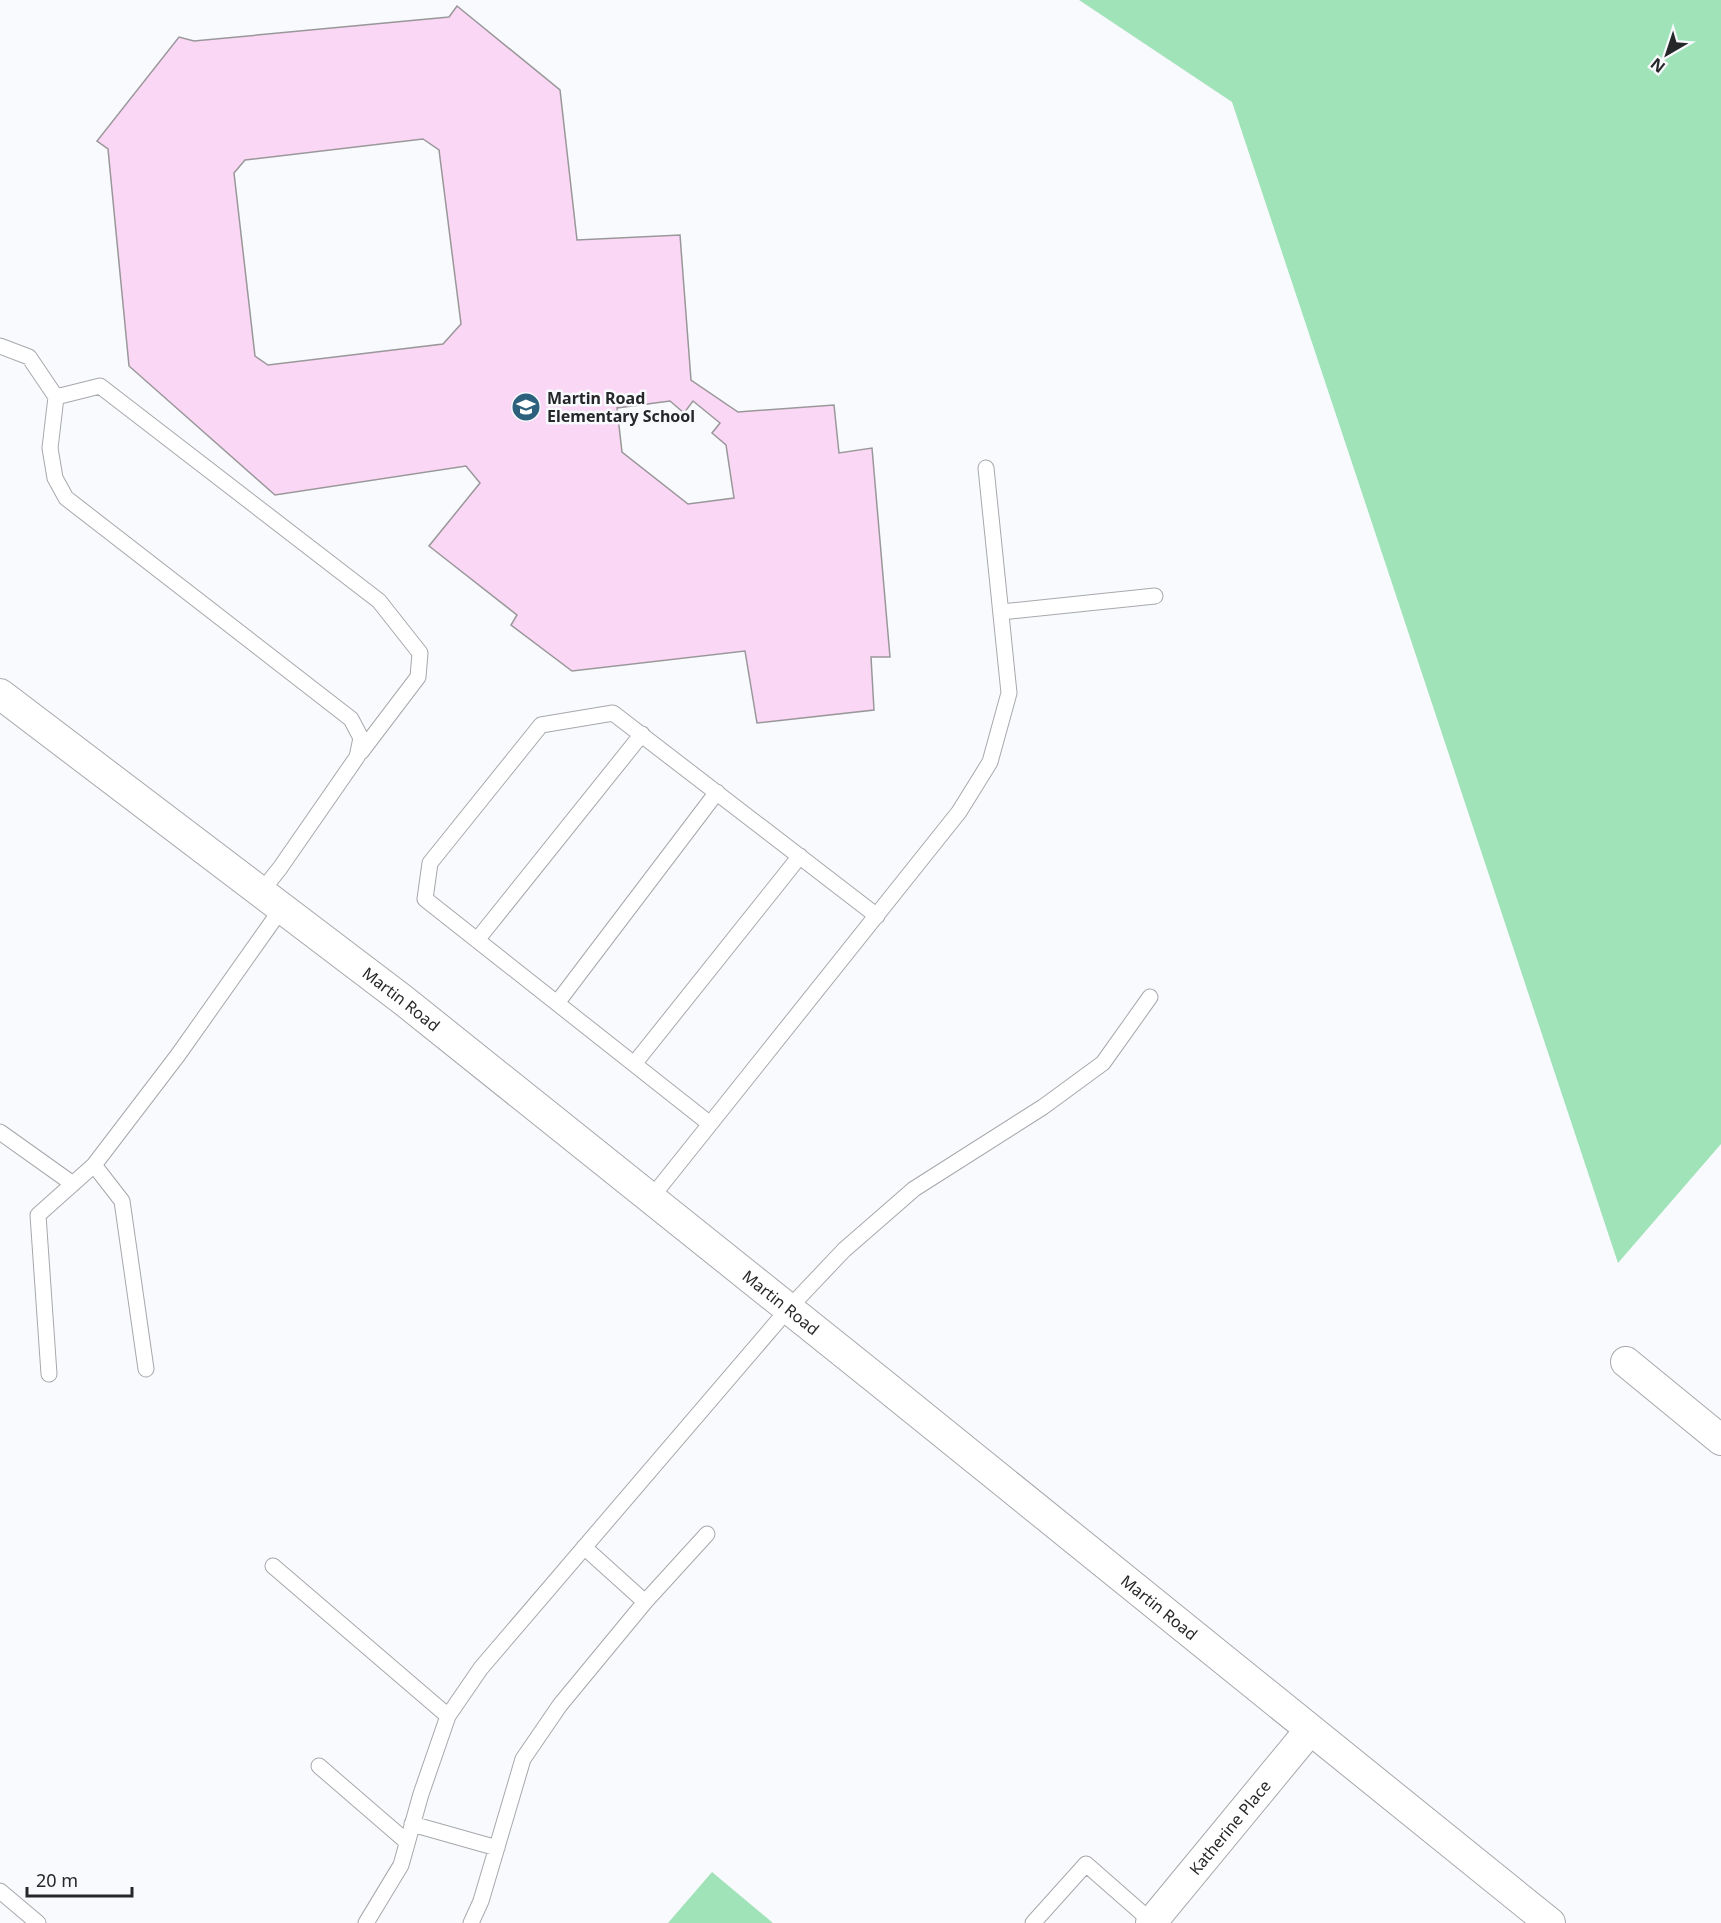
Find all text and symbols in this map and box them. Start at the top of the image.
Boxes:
north arrow [1637,24,1697,84]
text: N [1646,53,1670,78]
place label: Martin Road Elementary School [547,387,695,427]
school or university icon: Martin Road Elementary School [510,391,542,423]
street label: Martin Road [358,962,444,1036]
street label: Martin Road [738,1265,824,1340]
street label: Martin Road [1116,1570,1202,1645]
street label: Katherine Place [1184,1775,1276,1879]
scale bar [27,1860,132,1898]
text: 20 m [36,1868,78,1892]

